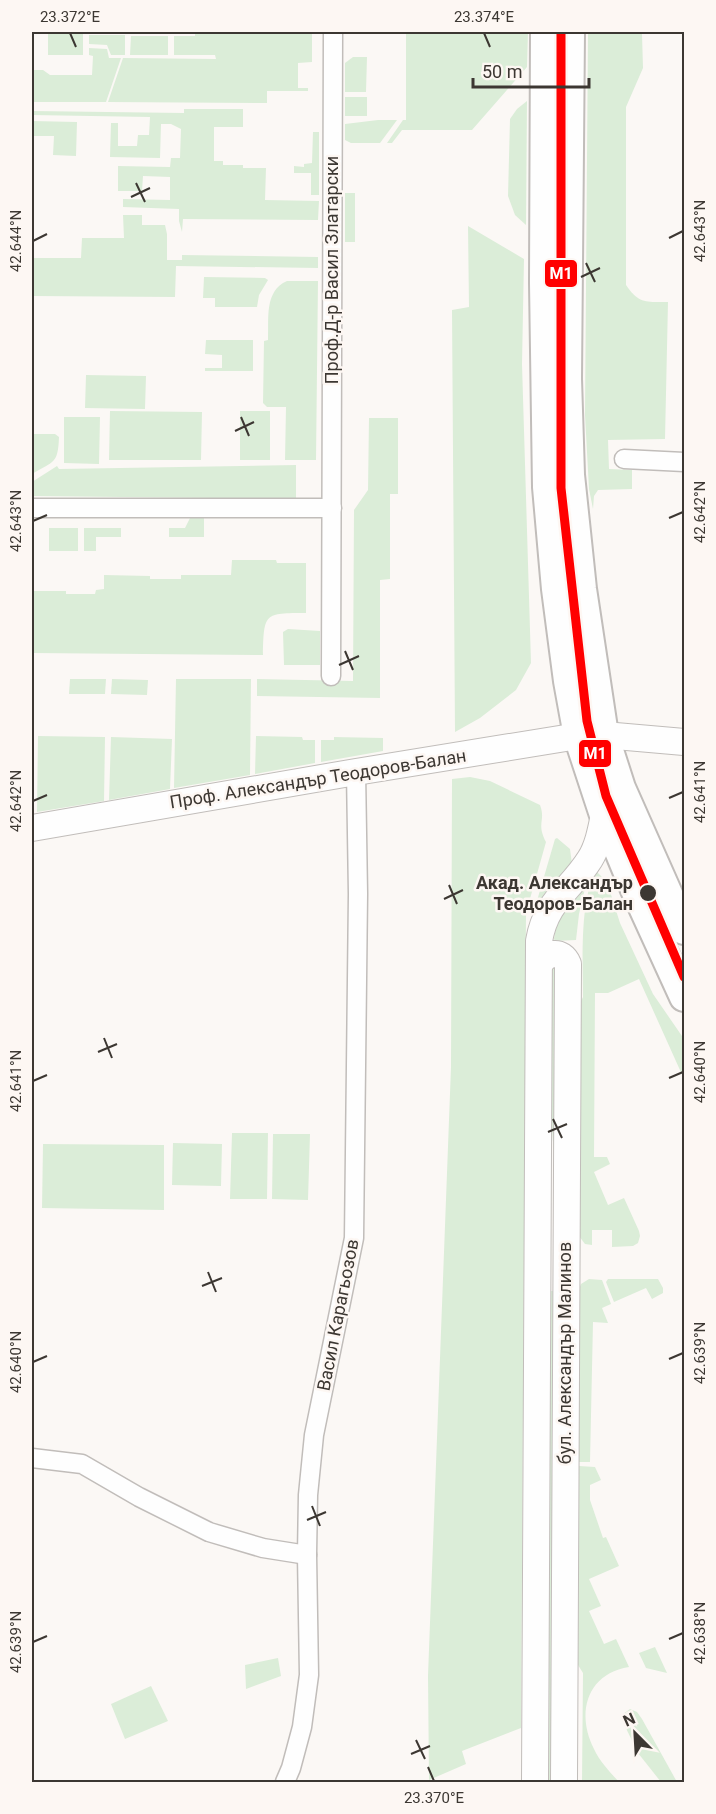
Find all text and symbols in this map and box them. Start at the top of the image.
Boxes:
text: 23.372°E [40,8,101,26]
text: 23.374°E [454,8,515,26]
scale bar [473,51,588,89]
text: 50 m [482,61,522,82]
street label: Проф.Д-р Васил Златарски [321,156,342,384]
text: 42.643°N [691,200,709,262]
text: 42.644°N [7,210,25,272]
line badge: M1 [544,259,578,288]
text: M1 [549,264,573,283]
text: 42.642°N [691,481,709,543]
text: 42.643°N [7,490,25,552]
line badge: M1 [578,739,612,768]
text: M1 [583,744,607,763]
street label: Проф. Александър Теодоров-Балан [168,745,468,812]
text: 42.641°N [691,761,709,823]
text: 42.642°N [7,770,25,832]
place label: Акад. Александър Теодоров-Балан [476,872,633,914]
marker: Акад. Александър Теодоров-Балан [638,883,658,903]
text: 42.640°N [691,1041,709,1103]
text: 42.641°N [7,1050,25,1112]
street label: Васил Карагьозов [312,1237,363,1393]
street label: бул. Александър Малинов [554,1242,575,1464]
text: 42.639°N [691,1322,709,1384]
text: 42.640°N [7,1331,25,1393]
text: 42.638°N [691,1602,709,1664]
text: 42.639°N [7,1611,25,1673]
north arrow [605,1703,665,1763]
text: N [620,1709,638,1731]
text: 23.370°E [404,1789,465,1807]

